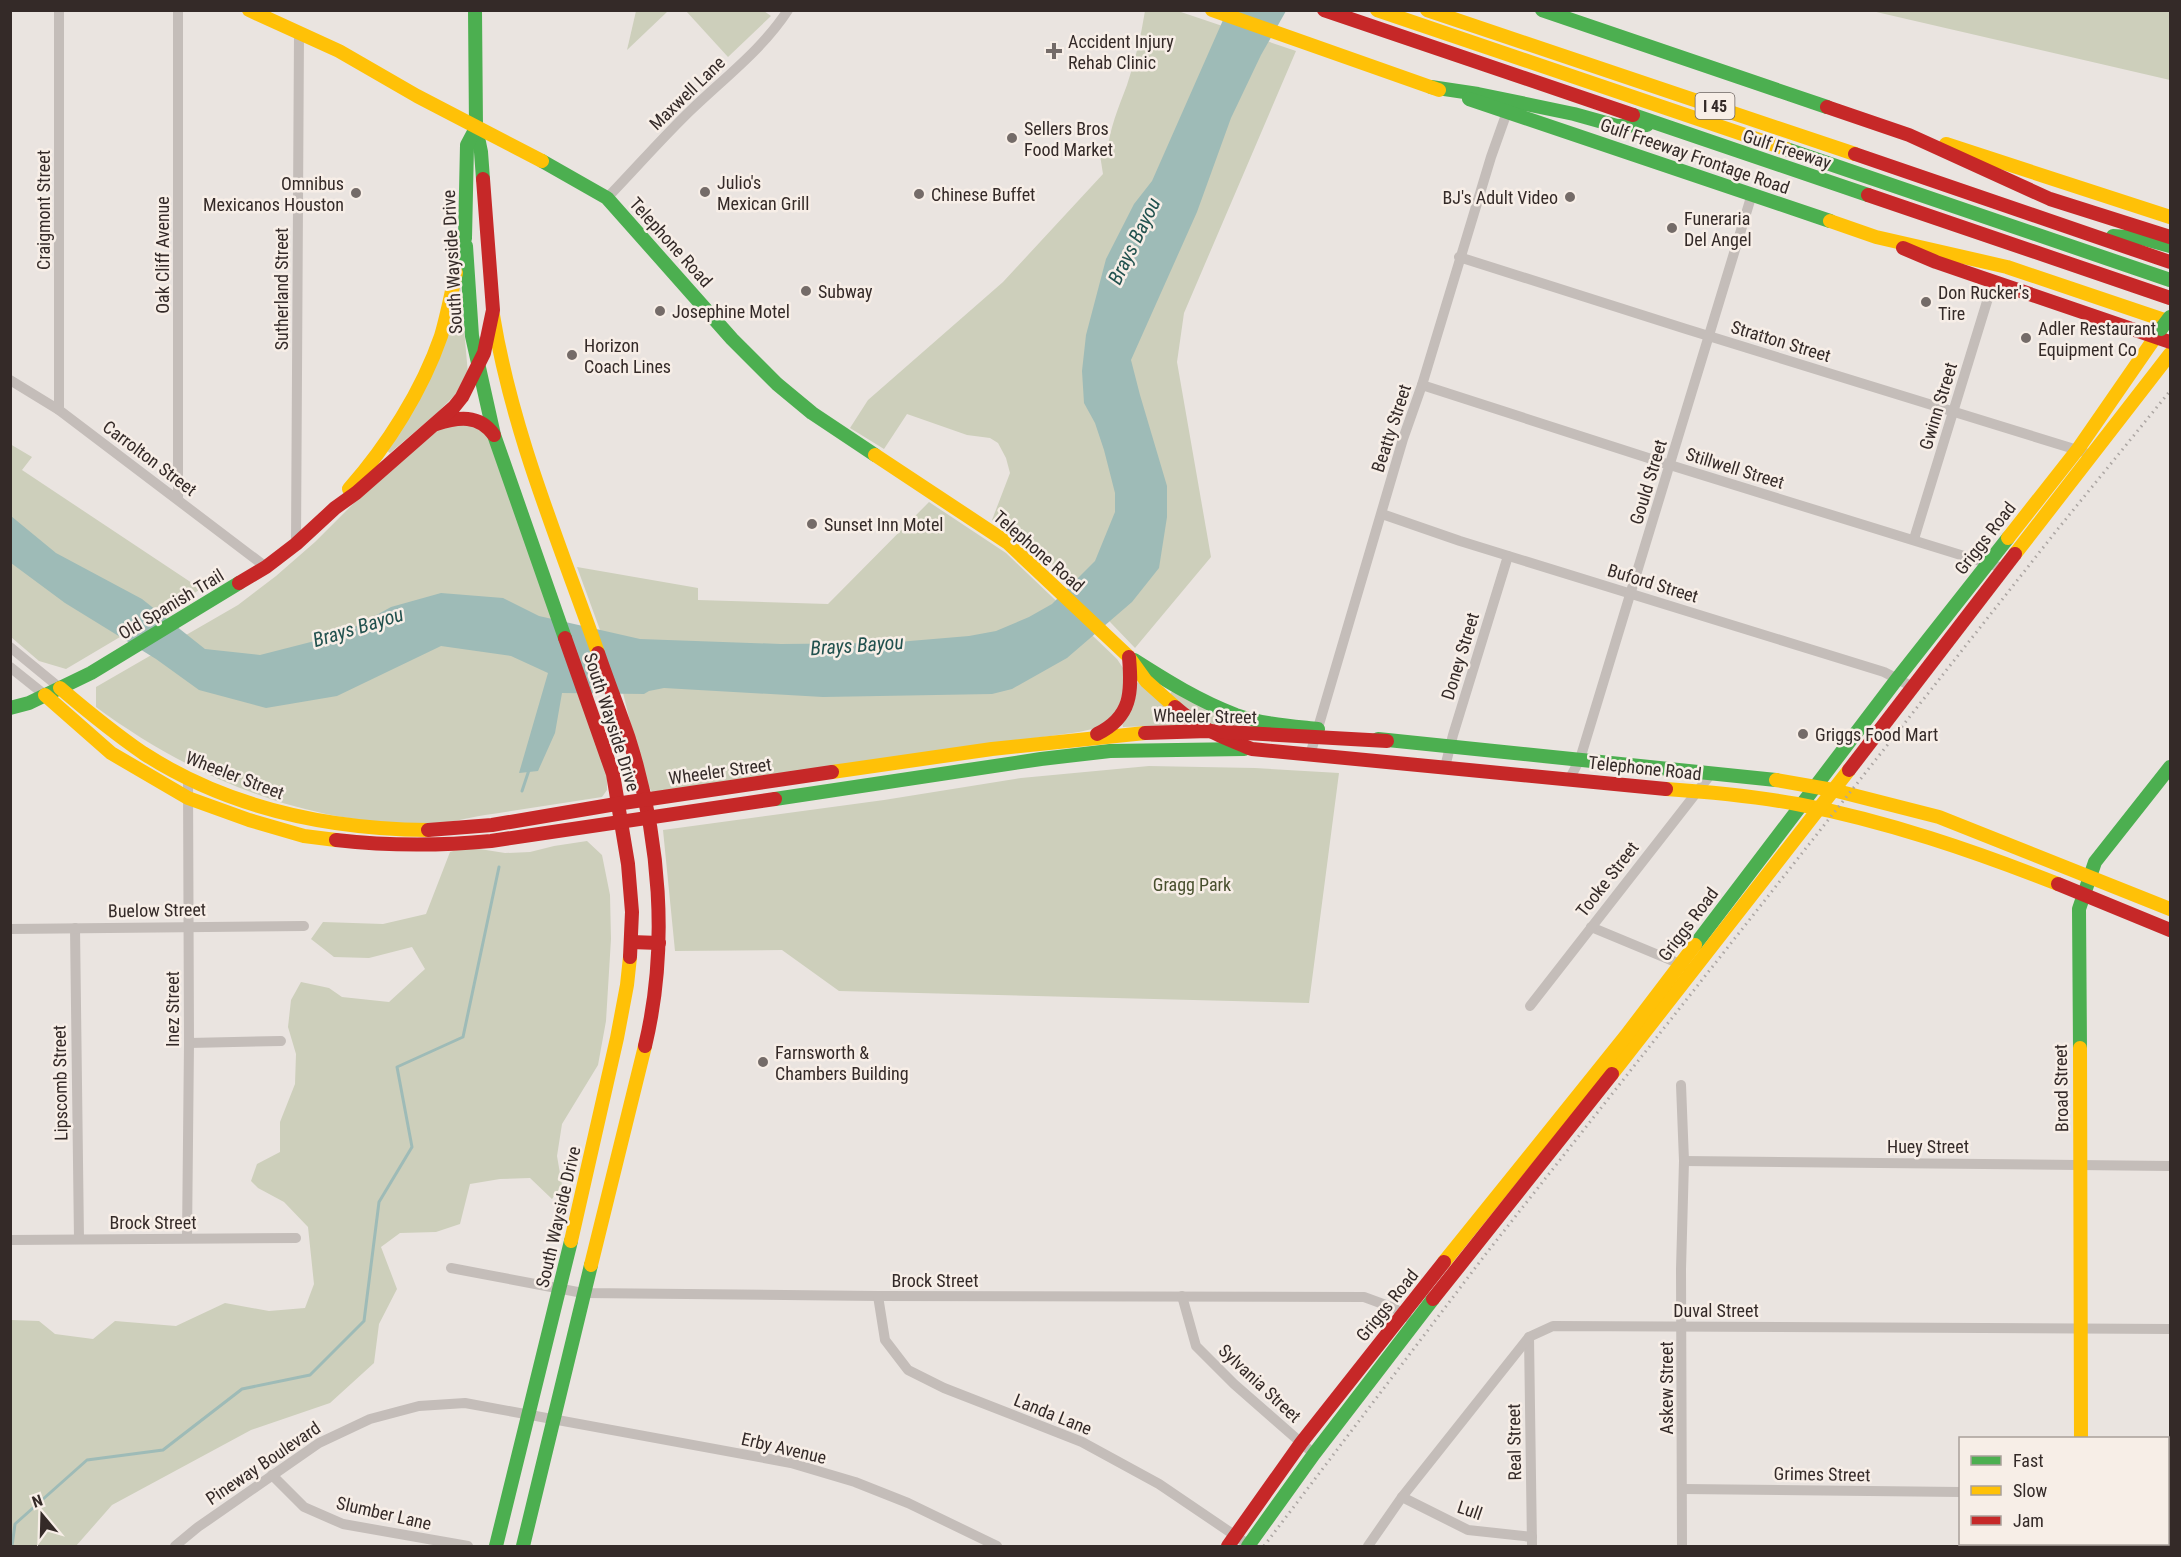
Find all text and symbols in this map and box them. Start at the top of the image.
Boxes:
place label: Accident Injury Rehab Clinic [1068,31,1174,73]
marker: Accident Injury Rehab Clinic [1045,42,1063,60]
street label: Maxwell Lane [645,52,729,134]
road number: I 45 [1696,93,1734,119]
street label: Gulf Freeway Frontage Road [1598,114,1792,198]
place label: Sellers Bros Food Market [1024,118,1113,160]
street label: Gulf Freeway [1740,125,1834,173]
marker: Sellers Bros Food Market [1005,131,1019,145]
street label: Craigmont Street [33,150,54,270]
place label: Julio's Mexican Grill [717,172,809,214]
place label: Omnibus Mexicanos Houston [203,173,344,215]
place label: Chinese Buffet [931,184,1035,205]
marker: Julio's Mexican Grill [698,185,712,199]
marker: Omnibus Mexicanos Houston [349,186,363,200]
marker: Chinese Buffet [912,187,926,201]
place label: BJ's Adult Video [1442,187,1558,208]
street label: South Wayside Drive [438,189,466,335]
marker: BJ's Adult Video [1563,190,1577,204]
street label: Telephone Road [625,193,717,291]
water label: Brays Bayou [1103,194,1165,288]
street label: Oak Cliff Avenue [152,196,173,314]
place label: Funeraria Del Angel [1684,208,1752,250]
marker: Funeraria Del Angel [1665,221,1679,235]
street label: Sutherland Street [271,228,292,350]
place label: Subway [818,281,873,302]
place label: Don Rucker's Tire [1938,282,2029,324]
marker: Subway [799,284,813,298]
marker: Don Rucker's Tire [1919,295,1933,309]
place label: Josephine Motel [672,301,790,322]
marker: Josephine Motel [653,304,667,318]
street label: Stratton Street [1729,316,1833,366]
place label: Adler Restaurant Equipment Co [2038,318,2156,360]
marker: Adler Restaurant Equipment Co [2019,331,2033,345]
place label: Horizon Coach Lines [584,335,671,377]
marker: Horizon Coach Lines [565,348,579,362]
street label: Gwinn Street [1915,360,1961,452]
street label: Beatty Street [1367,381,1415,475]
street label: Carrolton Street [99,416,201,500]
street label: Gould Street [1625,437,1671,527]
street label: Stillwell Street [1683,443,1787,493]
street label: Griggs Road [1950,497,2020,579]
street label: Telephone Road [989,506,1089,596]
place label: Sunset Inn Motel [824,514,943,535]
marker: Sunset Inn Motel [805,517,819,531]
street label: Buford Street [1605,559,1701,607]
street label: Old Spanish Trail [115,564,227,644]
water label: Brays Bayou [310,602,406,652]
street label: Doney Street [1437,610,1483,702]
water label: Brays Bayou [810,630,904,660]
street label: South Wayside Drive [580,650,644,794]
street label: Wheeler Street [1153,705,1257,727]
place label: Griggs Food Mart [1815,724,1938,745]
marker: Griggs Food Mart [1796,727,1810,741]
street label: Wheeler Street [183,747,287,803]
street label: Telephone Road [1587,752,1703,784]
street label: Wheeler Street [667,753,773,789]
street label: Tooke Street [1571,837,1643,921]
park label: Gragg Park [1153,874,1231,895]
street label: Griggs Road [1654,883,1722,965]
street label: Buelow Street [108,899,206,921]
street label: Inez Street [162,971,183,1047]
street label: Lipscomb Street [48,1025,72,1141]
place label: Farnsworth & Chambers Building [775,1042,909,1084]
street label: Broad Street [2050,1044,2072,1132]
marker: Farnsworth & Chambers Building [756,1055,770,1069]
street label: Huey Street [1887,1136,1969,1157]
street label: South Wayside Drive [532,1144,584,1290]
street label: Brock Street [110,1212,196,1233]
street label: Griggs Road [1352,1265,1422,1345]
street label: Brock Street [892,1270,978,1291]
street label: Duval Street [1673,1300,1759,1321]
street label: Sylvania Street [1214,1340,1306,1426]
street label: Askew Street [1656,1342,1677,1434]
street label: Landa Lane [1011,1389,1095,1439]
street label: Real Street [1503,1403,1525,1481]
street label: Pineway Boulevard [202,1417,324,1509]
street label: Erby Avenue [739,1428,829,1468]
legend [1959,1437,2169,1545]
text: Fast [2013,1450,2044,1471]
street label: Grimes Street [1773,1463,1871,1485]
text: Slow [2013,1480,2048,1501]
north arrow [12,1485,72,1545]
text: N [30,1491,45,1512]
street label: Slumber Lane [334,1492,434,1534]
street label: Lull [1455,1496,1485,1524]
text: Jam [2013,1510,2044,1531]

